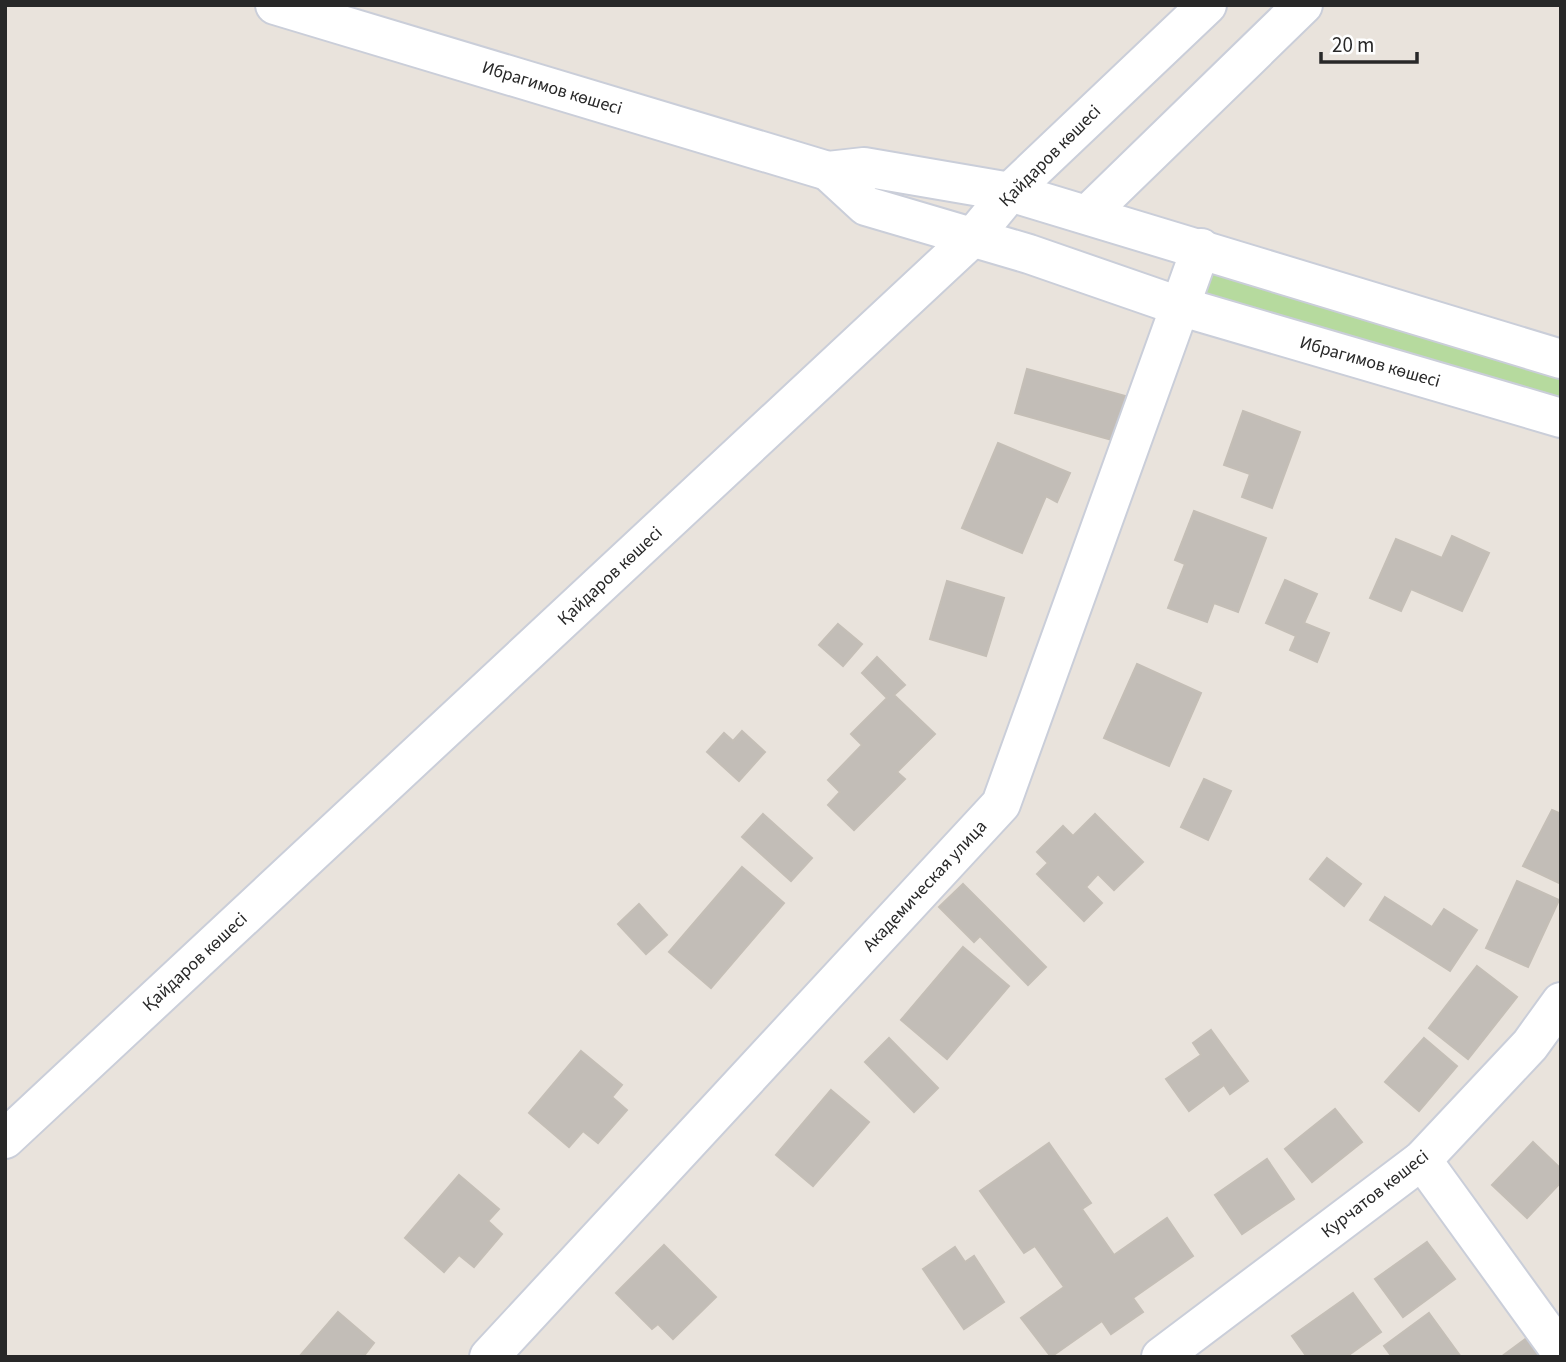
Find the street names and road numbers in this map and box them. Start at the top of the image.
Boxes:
street label: Ибрагимов көшесі [479,55,625,121]
street label: Қайдаров көшесі [993,99,1107,213]
street label: Ибрагимов көшесі [1297,330,1443,394]
street label: Қайдаров көшесі [552,521,668,631]
street label: Академическая улица [857,815,993,957]
street label: Қайдаров көшесі [137,907,253,1017]
street label: Курчатов көшесі [1316,1144,1434,1244]

